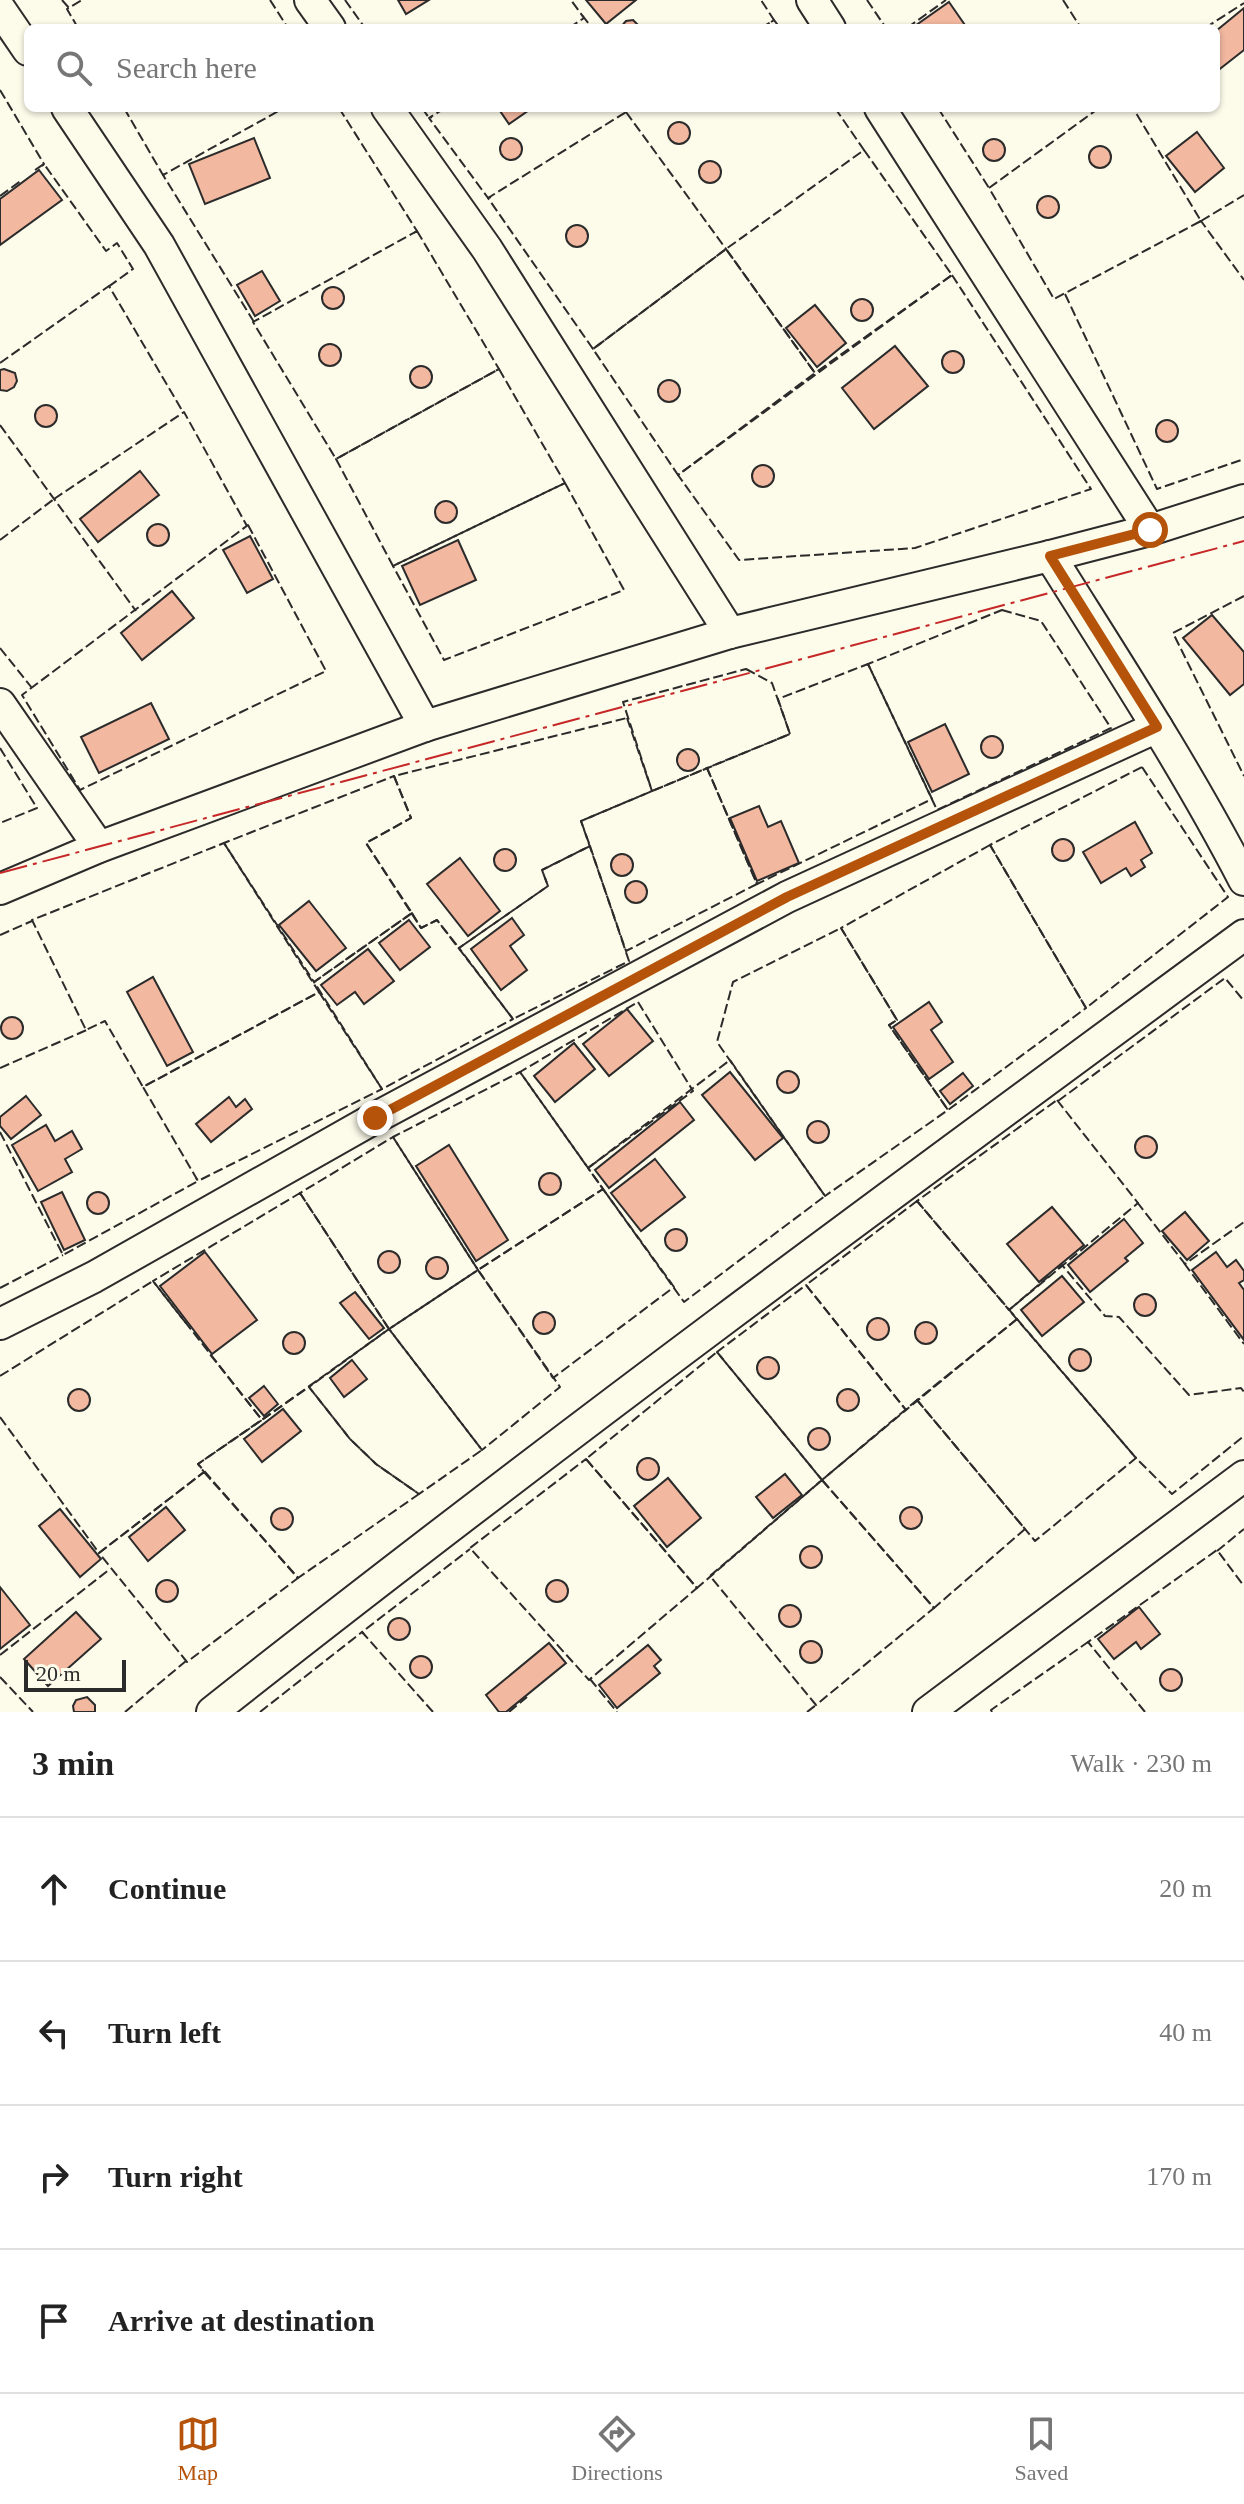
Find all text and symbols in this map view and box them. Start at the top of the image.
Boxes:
search box [24,24,1220,112]
icon: search [52,46,96,90]
text: Search here [116,51,257,84]
route start [1132,512,1168,548]
route end [357,1100,393,1136]
scale bar [24,1656,126,1692]
text: 20 m [36,1661,81,1686]
text: 3 min [32,1745,114,1782]
text: Walk · 230 m [1070,1749,1212,1778]
icon: ahead [32,1867,76,1911]
text: Continue [108,1872,226,1905]
text: 20 m [1159,1874,1212,1903]
icon: left [32,2011,76,2055]
text: Turn left [108,2016,221,2049]
text: 40 m [1159,2018,1212,2047]
icon: right [32,2155,76,2199]
text: Turn right [108,2160,243,2193]
text: 170 m [1146,2162,1212,2191]
icon: arrive [32,2299,76,2343]
text: Arrive at destination [108,2304,375,2337]
tab: Map [176,2412,220,2486]
tab: Directions [571,2412,663,2486]
tab: Saved [1014,2412,1068,2486]

